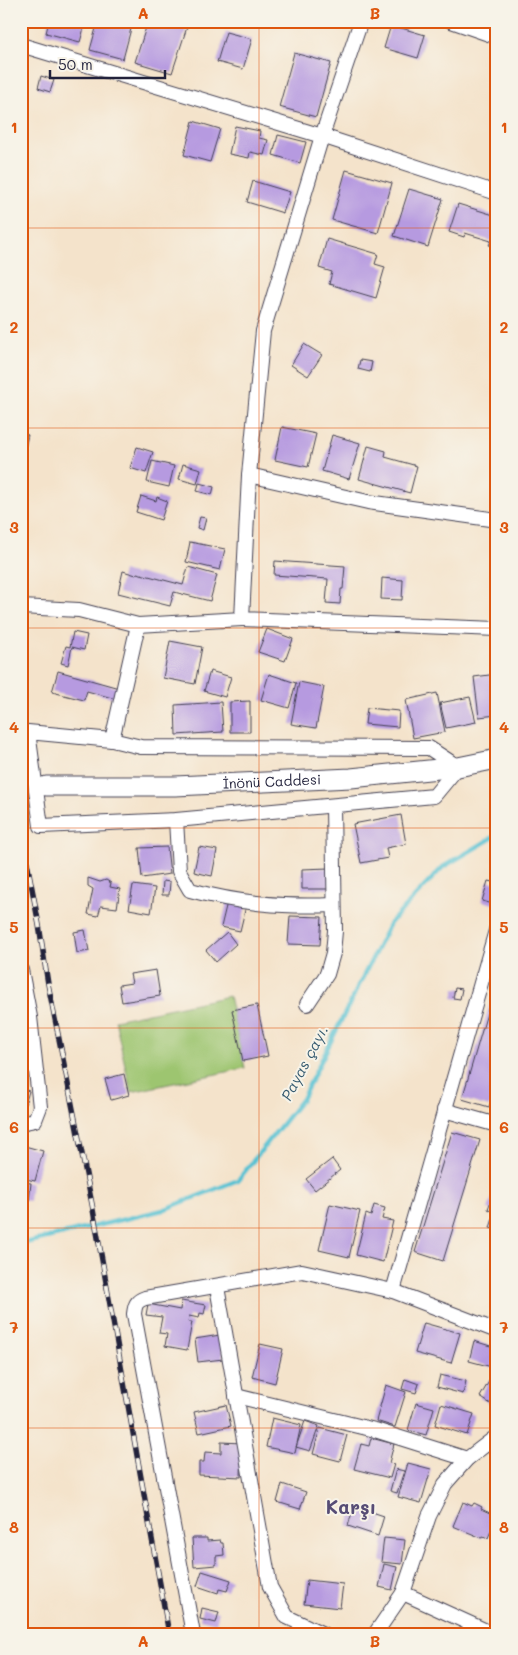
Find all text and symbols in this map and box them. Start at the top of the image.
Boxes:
text: A [137,2,149,23]
text: B [370,2,380,23]
scale bar [50,48,165,80]
text: 50 m [58,54,93,74]
text: 1 [10,116,18,137]
text: 1 [500,116,508,137]
text: 2 [10,316,19,337]
text: 2 [500,316,509,337]
text: 3 [9,516,19,537]
text: 3 [499,516,509,537]
text: 4 [9,716,19,737]
text: 4 [499,716,509,737]
street label: İnönü Caddesi [222,769,321,793]
text: 5 [9,916,19,937]
text: 5 [499,916,509,937]
water label: Payas çayı. [276,1021,332,1104]
text: 6 [9,1116,19,1137]
text: 6 [499,1116,509,1137]
text: 7 [10,1316,19,1337]
text: 7 [500,1316,509,1337]
district label: Karşı [326,1494,376,1520]
text: 8 [9,1516,19,1537]
text: 8 [499,1516,509,1537]
text: A [137,1630,149,1651]
text: B [370,1630,380,1651]

